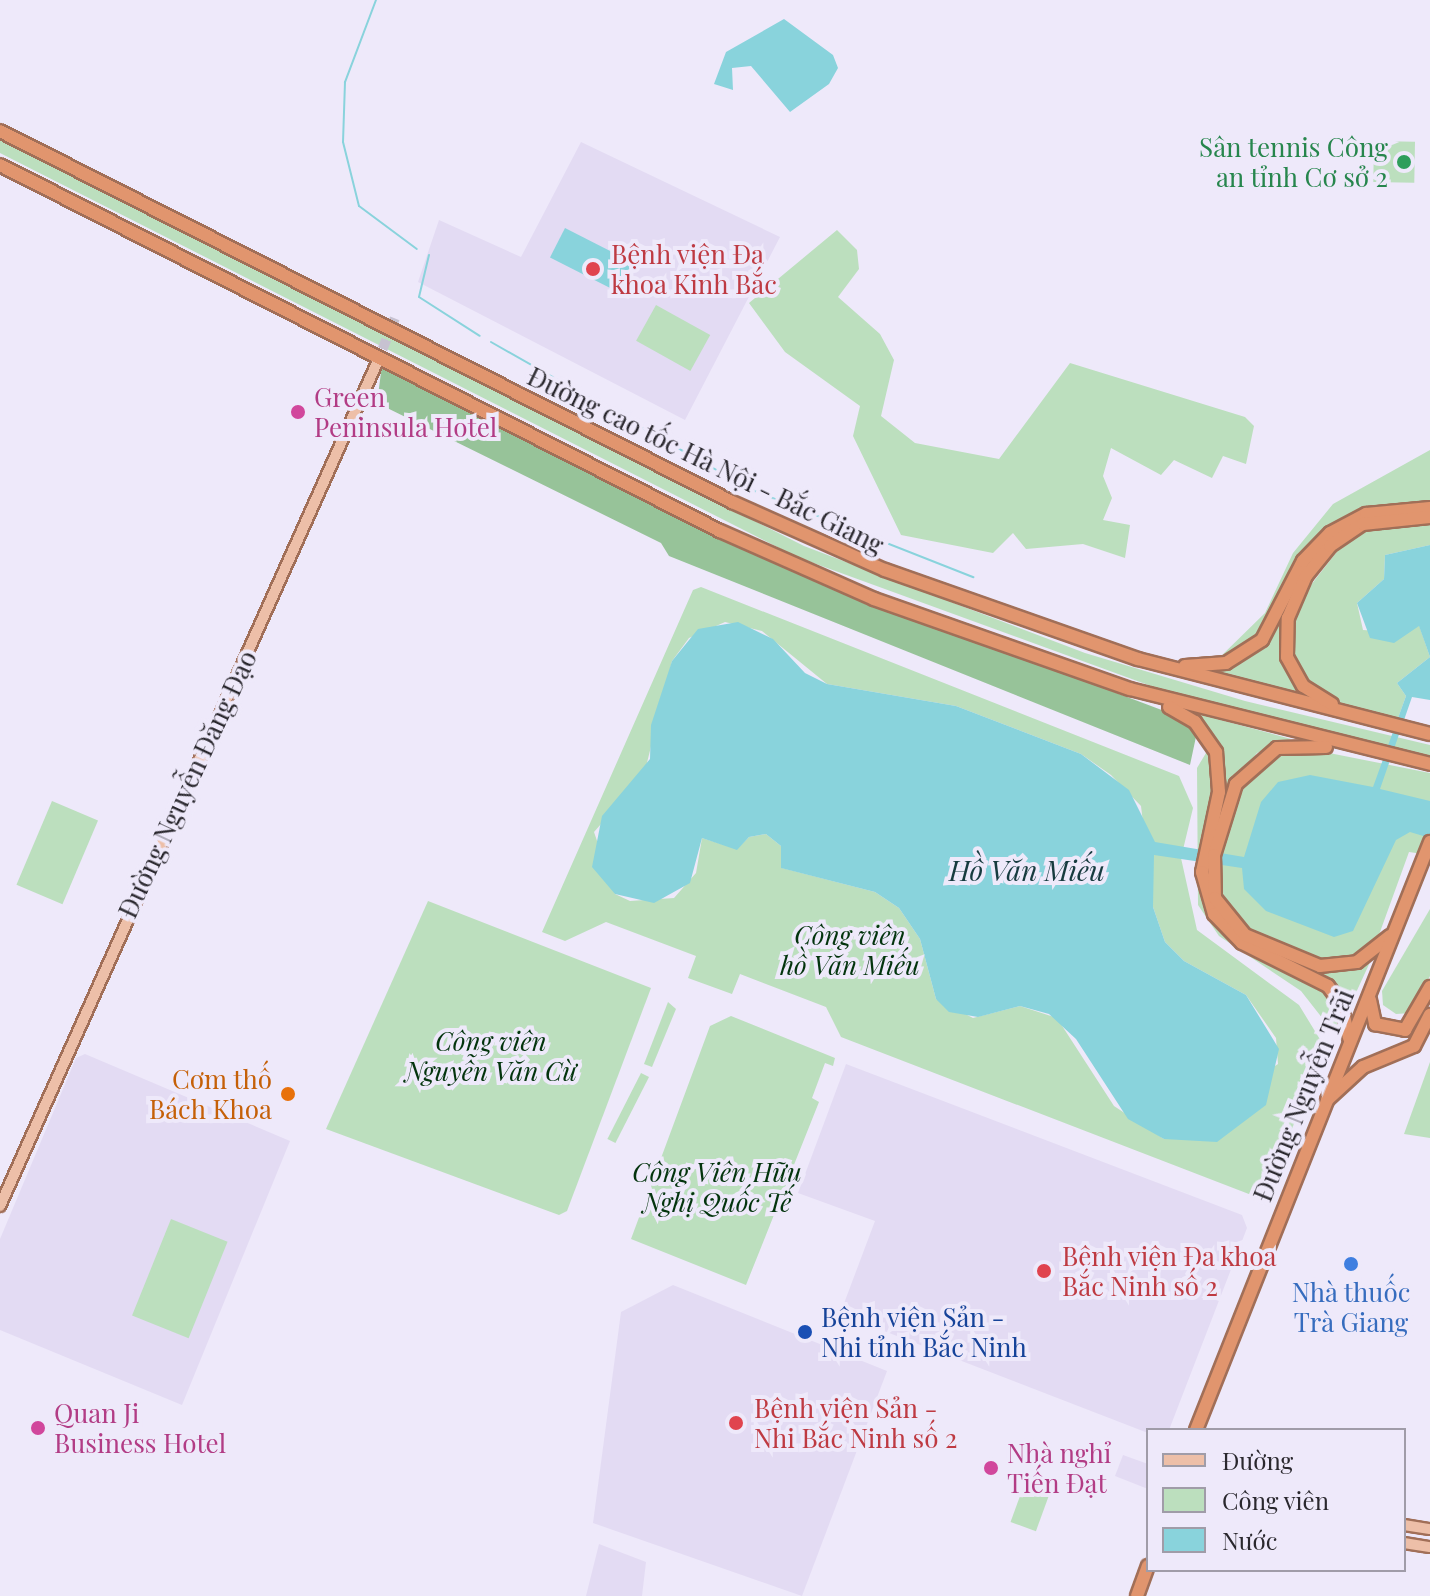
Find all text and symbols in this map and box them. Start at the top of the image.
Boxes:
place label: Sân tennis Công an tỉnh Cơ sở 2 [1199,131,1388,192]
marker: Sân tennis Công an tỉnh Cơ sở 2 [1395,153,1413,171]
place label: Bệnh viện Đa khoa Kinh Bắc [611,238,777,300]
marker: Bệnh viện Đa khoa Kinh Bắc [582,258,604,280]
street label: Đường cao tốc Hà Nội - Bắc Giang [522,360,890,560]
place label: Green Peninsula Hotel [314,381,498,442]
marker: Green Peninsula Hotel [289,403,307,421]
street label: Đường Nguyễn Đăng Đạo [111,645,263,923]
water label: Hồ Văn Miếu [949,853,1105,887]
park label: Công viên hồ Văn Miếu [780,919,920,980]
street label: Đường Nguyễn Trãi [1246,984,1360,1206]
park label: Công viên Nguyễn Văn Cừ [405,1025,577,1086]
place label: Cơm thố Bách Khoa [149,1063,272,1124]
marker: Cơm thố Bách Khoa [279,1085,297,1103]
park label: Công Viên Hữu Nghị Quốc Tế [632,1156,802,1218]
place label: Bệnh viện Đa khoa Bắc Ninh số 2 [1062,1240,1278,1302]
marker: Nhà thuốc Trà Giang [1342,1255,1360,1273]
marker: Bệnh viện Đa khoa Bắc Ninh số 2 [1033,1260,1055,1282]
place label: Nhà thuốc Trà Giang [1291,1276,1411,1338]
place label: Bệnh viện Sản - Nhi tỉnh Bắc Ninh [821,1301,1027,1362]
marker: Bệnh viện Sản - Nhi tỉnh Bắc Ninh [796,1323,814,1341]
place label: Bệnh viện Sản - Nhi Bắc Ninh số 2 [754,1392,957,1454]
place label: Quan Ji Business Hotel [54,1397,226,1458]
marker: Bệnh viện Sản - Nhi Bắc Ninh số 2 [725,1412,747,1434]
marker: Quan Ji Business Hotel [29,1419,47,1437]
legend [1146,1428,1406,1572]
place label: Nhà nghỉ Tiến Đạt [1007,1437,1112,1498]
text: Đường [1222,1444,1293,1476]
marker: Nhà nghỉ Tiến Đạt [982,1459,1000,1477]
text: Công viên [1222,1484,1329,1516]
text: Nước [1222,1524,1277,1556]

